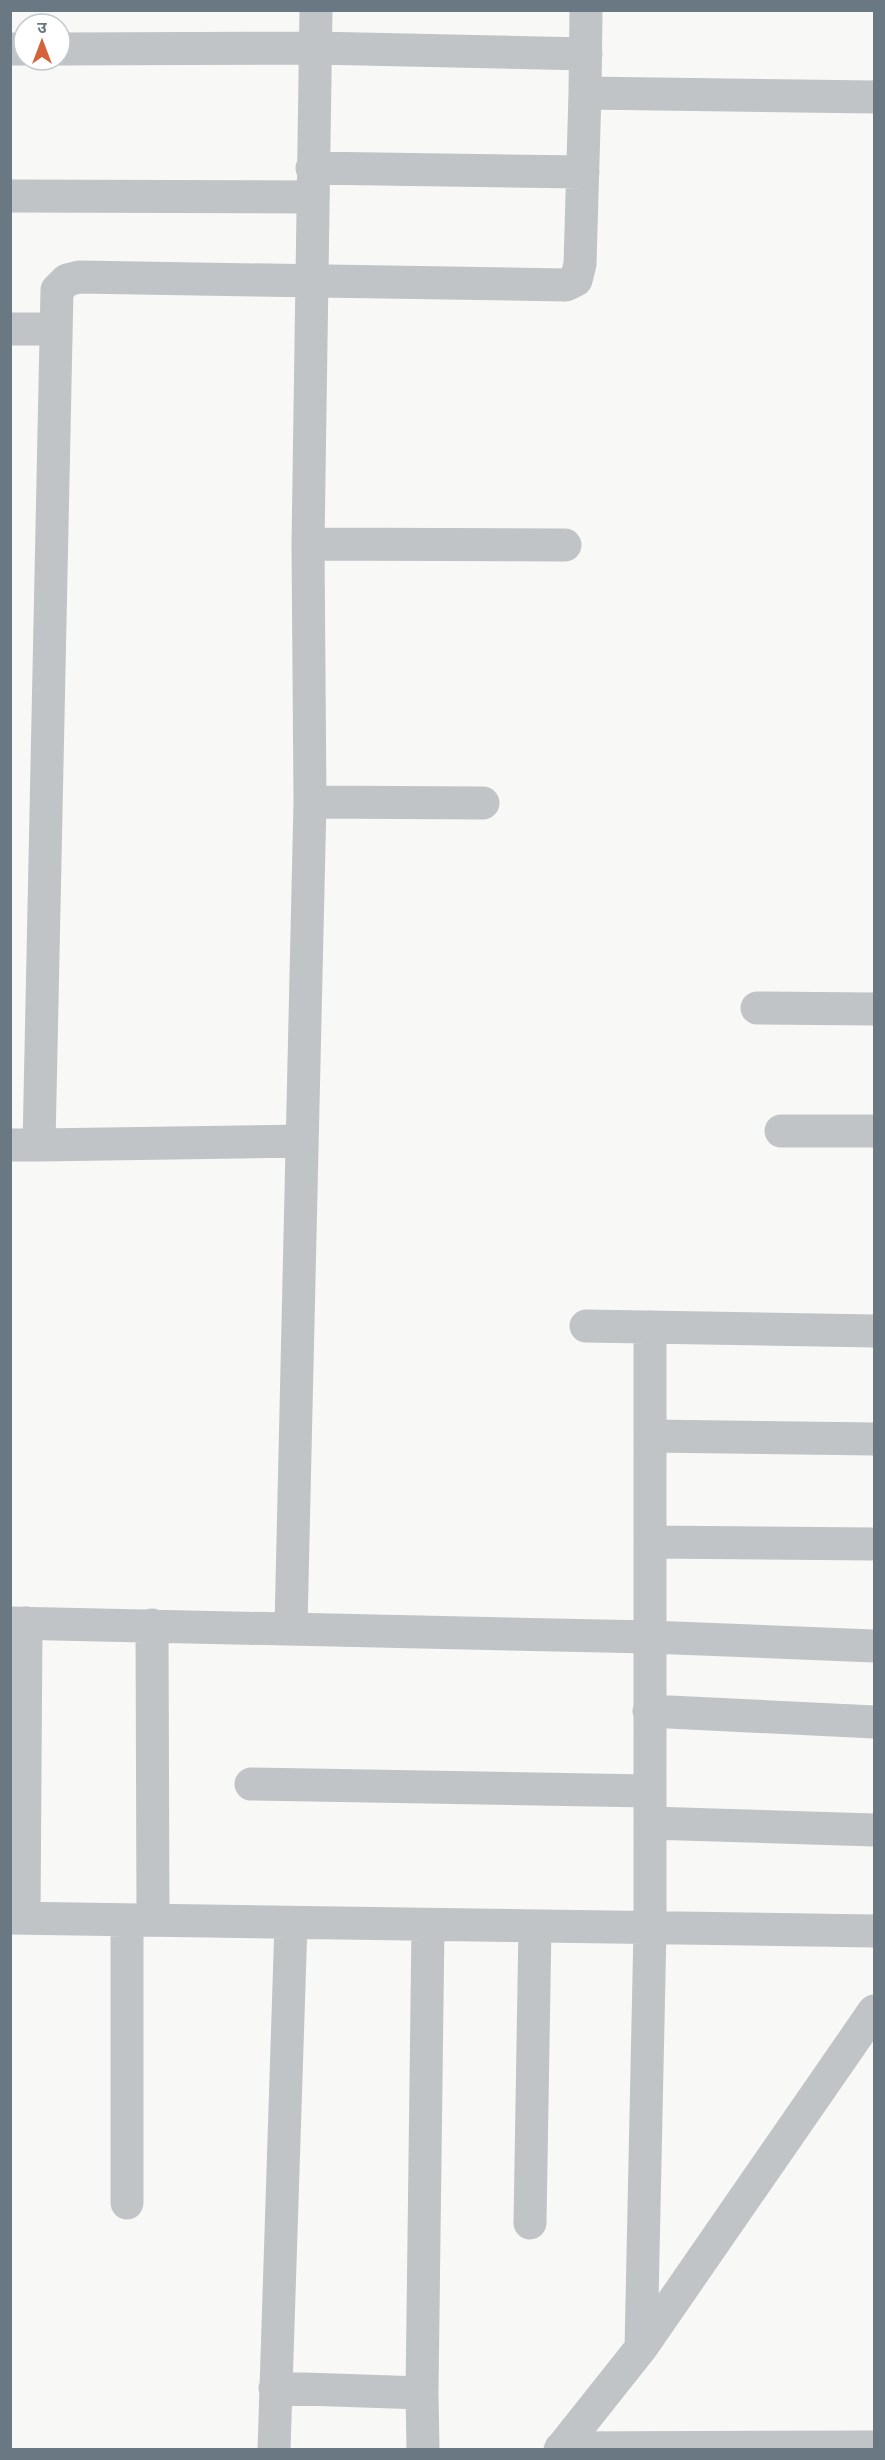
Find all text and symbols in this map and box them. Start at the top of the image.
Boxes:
north arrow [12,12,72,72]
text: उ [37,17,47,39]

